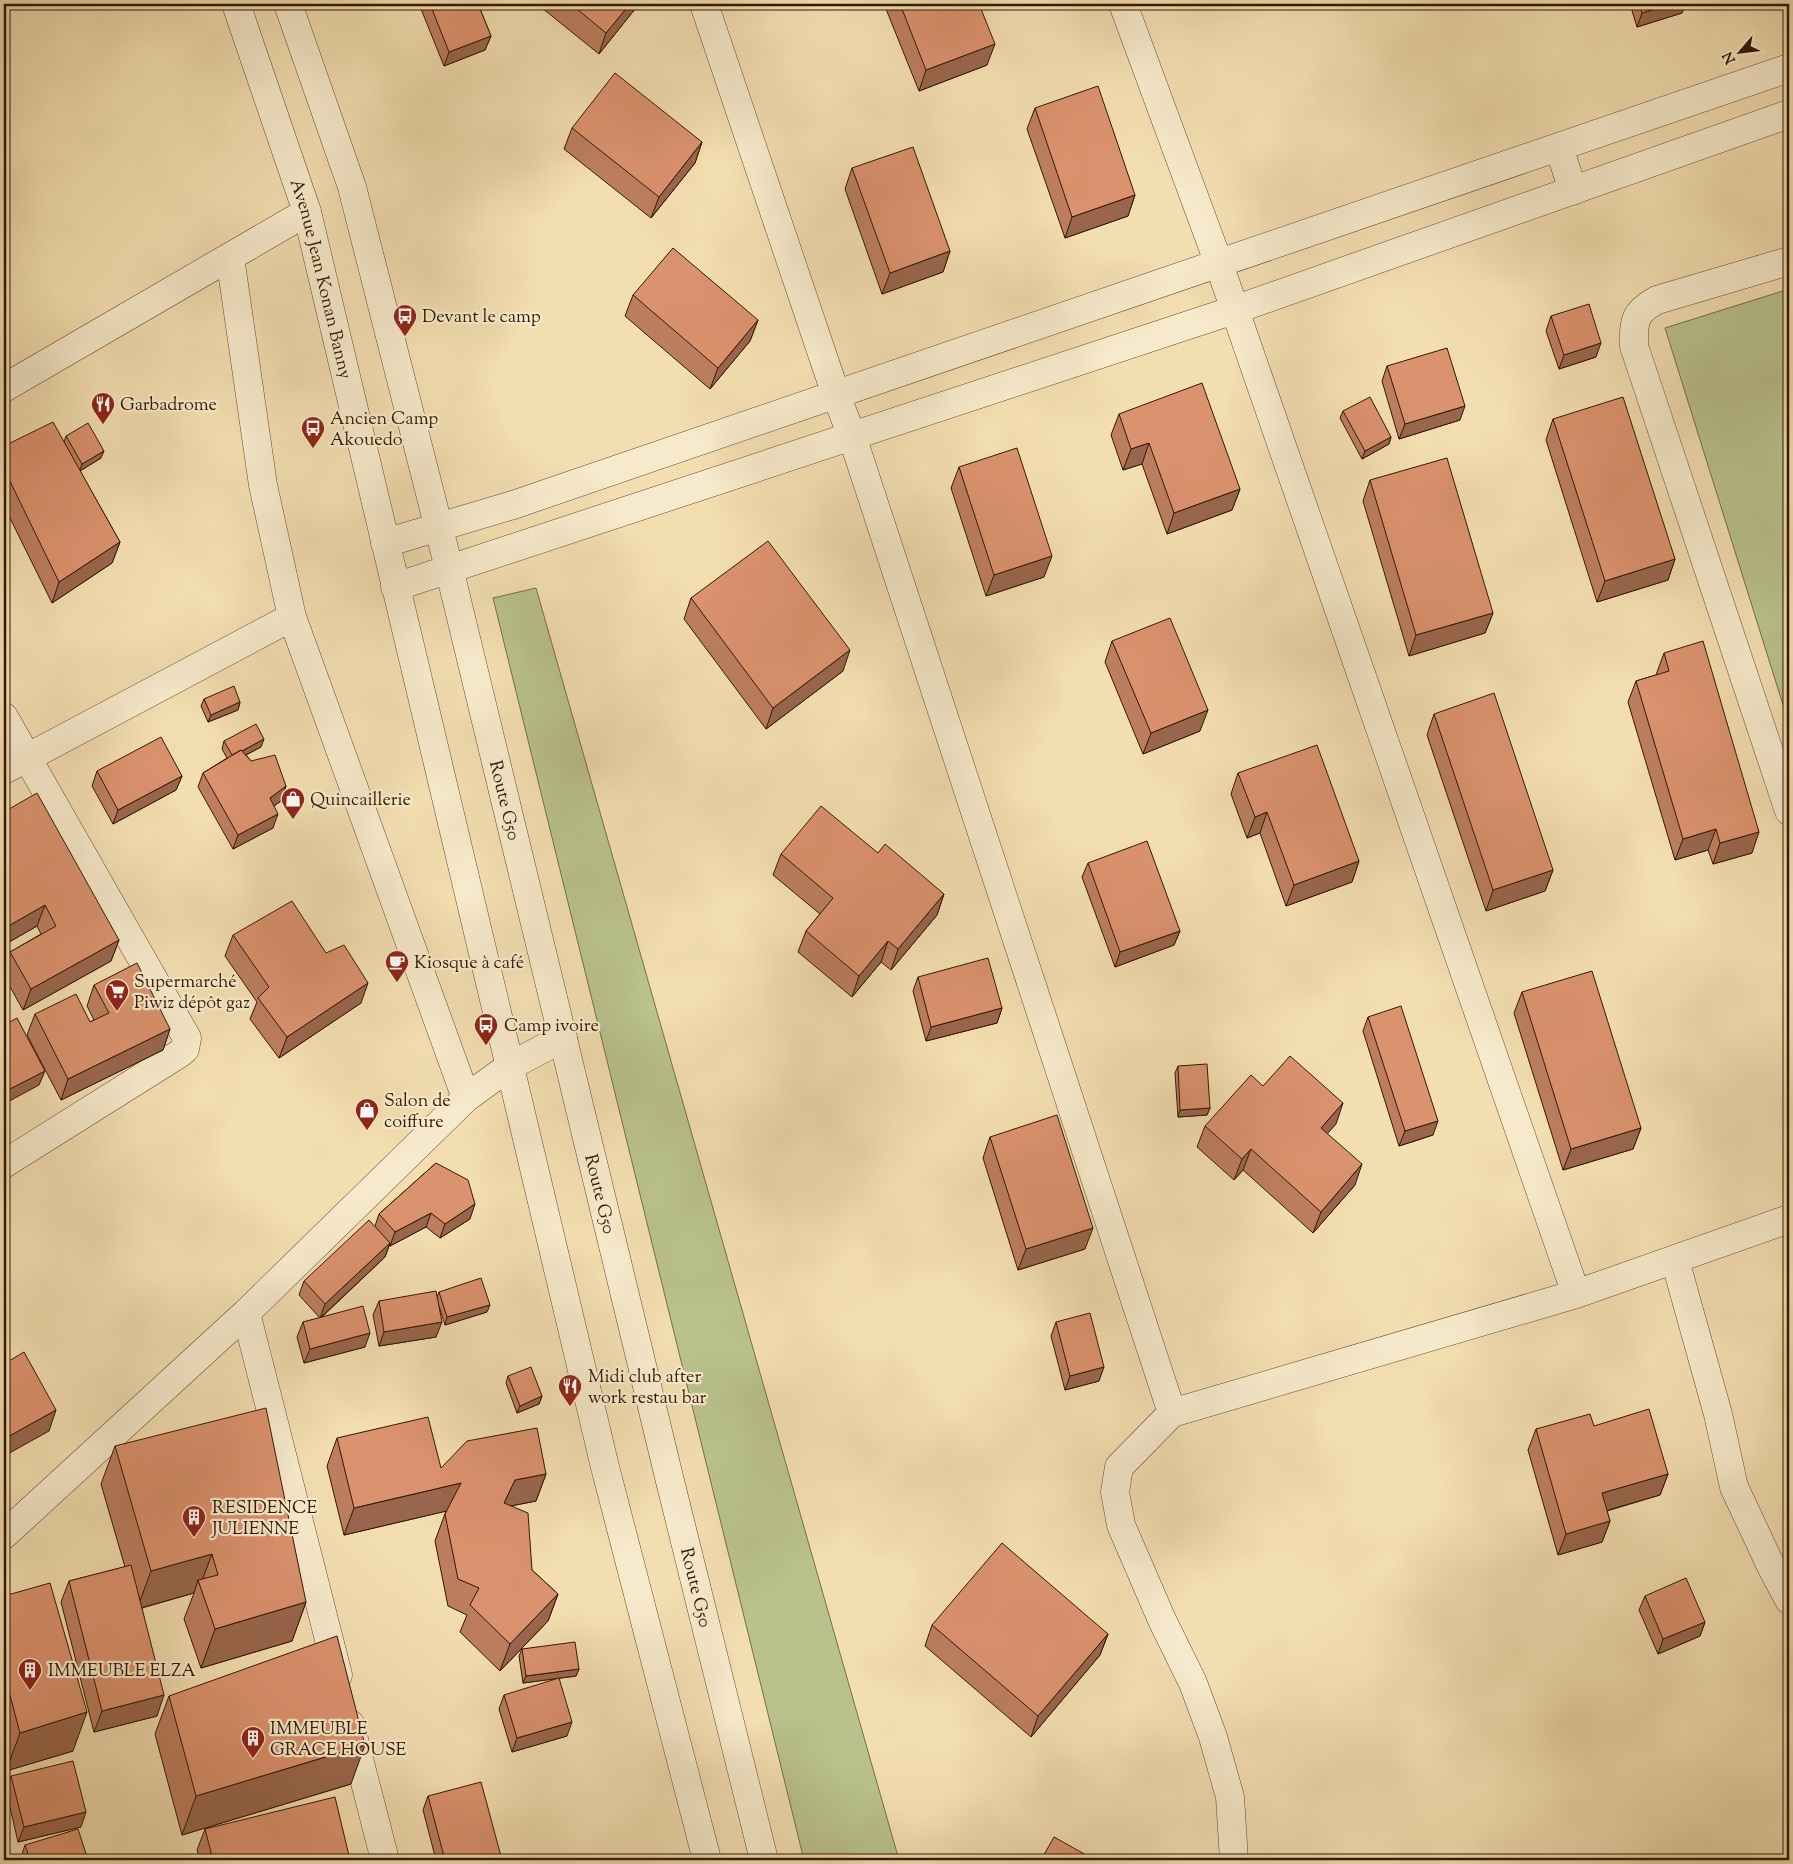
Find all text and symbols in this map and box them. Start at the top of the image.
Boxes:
north arrow [1716,28,1766,78]
text: N [1719,48,1742,67]
street label: Avenue Jean Konan Banny [282,176,357,382]
bus stop icon: Devant le camp [392,303,418,337]
place label: Devant le camp [422,305,541,331]
restaurant icon: Garbadrome [90,391,116,425]
place label: Garbadrome [120,393,217,419]
place label: Ancien Camp Akouedo [330,407,438,454]
bus stop icon: Ancien Camp Akouedo [300,415,326,449]
street label: Route G50 [481,758,525,843]
shop icon: Quincaillerie [280,786,306,820]
place label: Quincaillerie [310,788,411,814]
cafe icon: Kiosque à café [384,949,410,983]
place label: Kiosque à café [414,951,524,977]
place label: Supermarché Piwiz dépôt gaz [134,970,250,1017]
supermarket icon: Supermarché Piwiz dépôt gaz [104,978,130,1012]
bus stop icon: Camp ivoire [473,1012,499,1046]
place label: Camp ivoire [504,1014,599,1040]
place label: Salon de coiffure [384,1089,451,1136]
shop icon: Salon de coiffure [354,1097,380,1131]
street label: Route G50 [576,1152,621,1237]
place label: Midi club after work restau bar [588,1365,707,1412]
restaurant icon: Midi club after work restau bar [557,1373,583,1407]
place label: RESIDENCE JULIENNE [211,1496,317,1543]
building icon: RESIDENCE JULIENNE [181,1504,207,1538]
street label: Route G50 [672,1545,717,1631]
building icon: IMMEUBLE ELZA [17,1657,43,1691]
place label: IMMEUBLE ELZA [48,1659,196,1685]
place label: IMMEUBLE GRACE HOUSE [270,1717,407,1764]
building icon: IMMEUBLE GRACE HOUSE [240,1725,266,1759]

